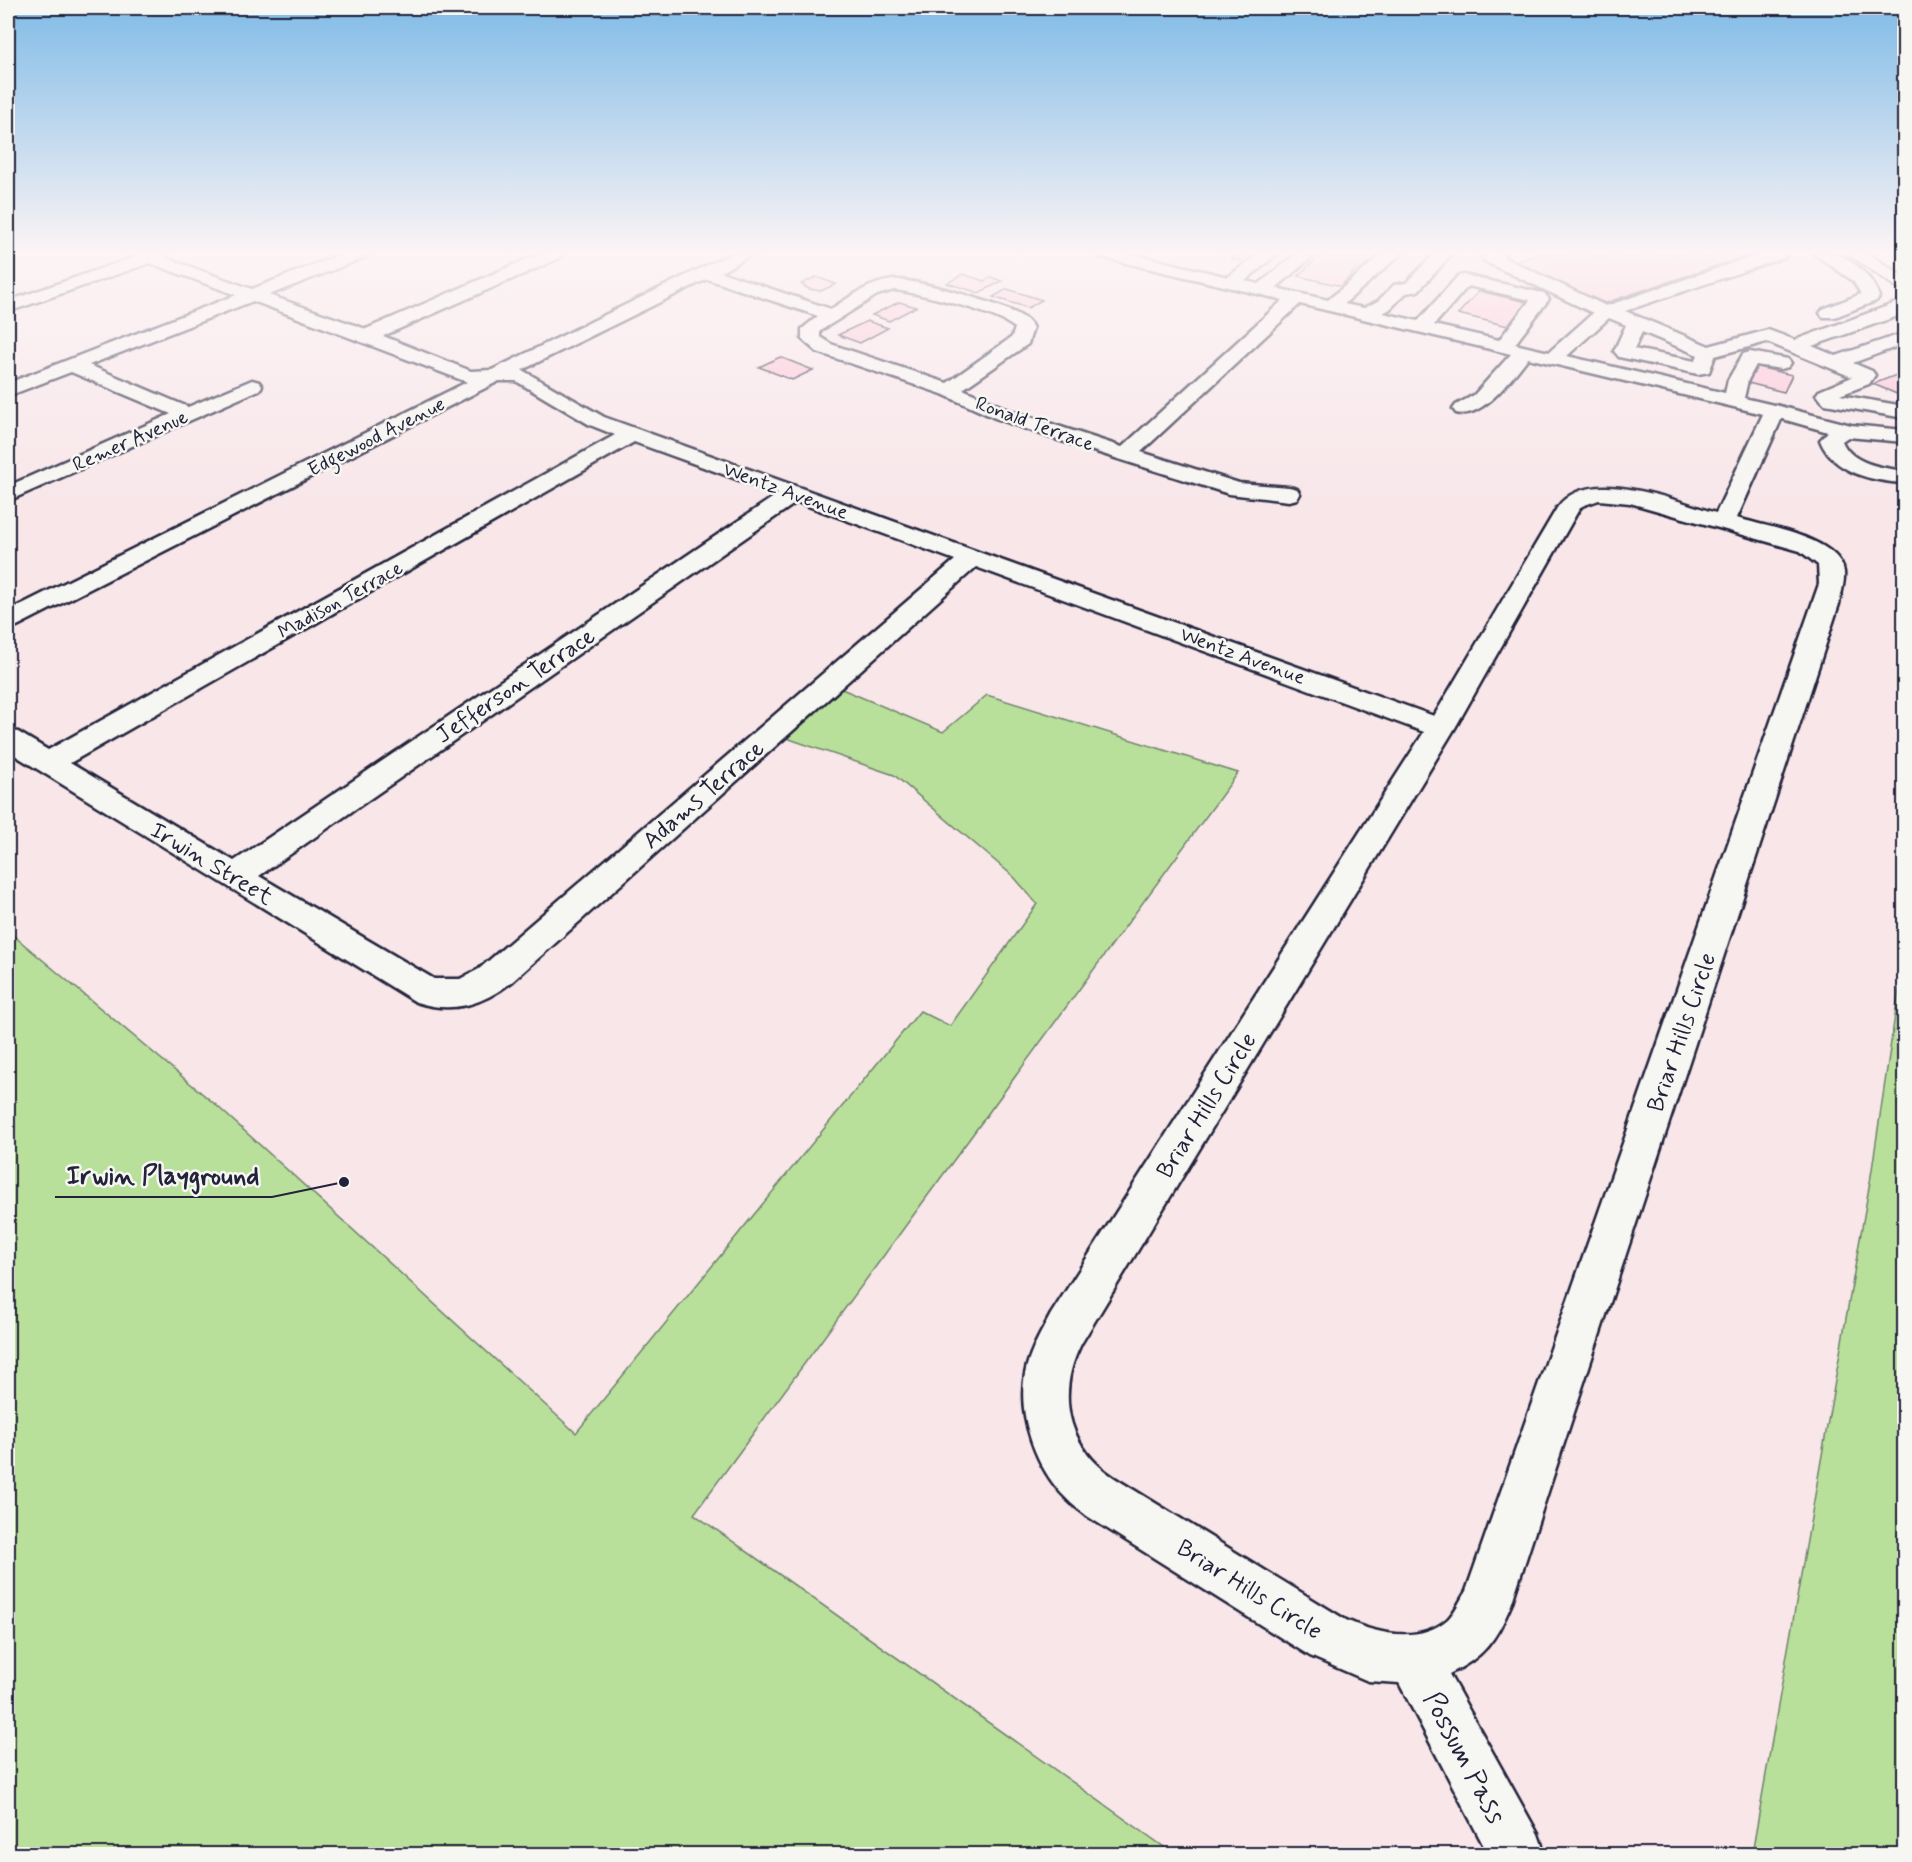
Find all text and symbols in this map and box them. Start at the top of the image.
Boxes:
street label: Ronald Terrace [971,390,1098,458]
street label: Edgewood Avenue [303,391,451,485]
street label: Remer Avenue [69,404,193,479]
street label: Wentz Avenue [719,456,852,527]
street label: Madison Terrace [273,555,408,646]
street label: Jefferson Terrace [430,621,602,751]
street label: Wentz Avenue [1176,621,1309,692]
street label: Adams Terrace [637,734,771,857]
street label: Irwin Street [144,815,278,913]
street label: Briar Hills Circle [1641,949,1724,1116]
street label: Briar Hills Circle [1150,1027,1264,1184]
callout: Irwin Playground [55,1153,272,1197]
text: Irwin Playground [67,1160,259,1195]
street label: Briar Hills Circle [1171,1533,1328,1647]
street label: Possum Pass [1414,1686,1514,1831]

